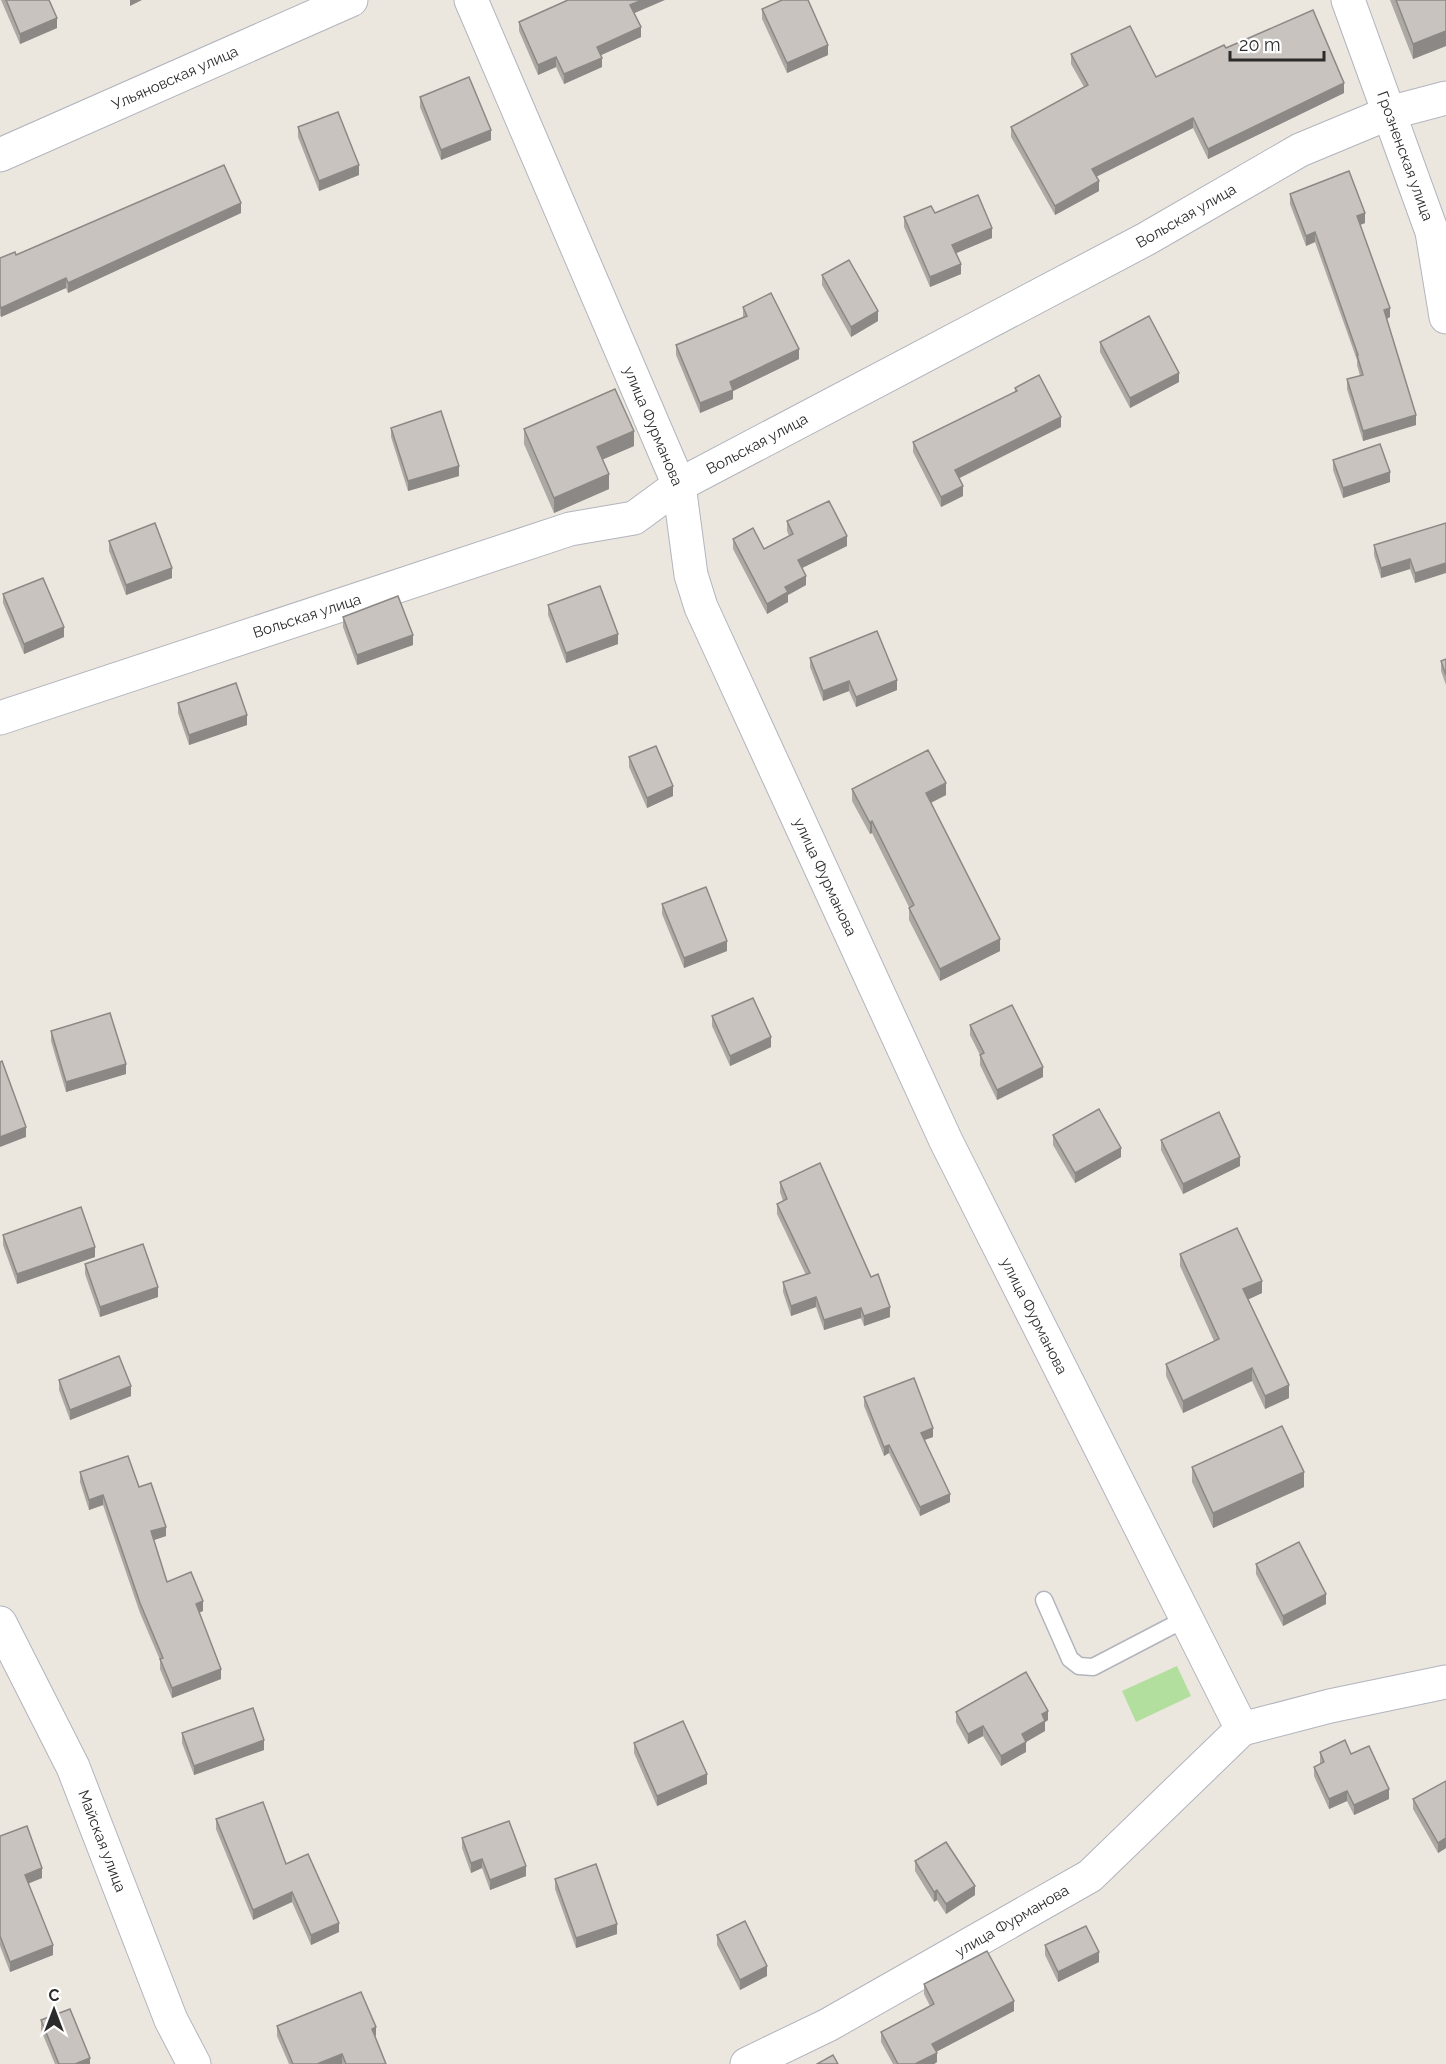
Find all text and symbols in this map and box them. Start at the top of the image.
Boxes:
scale bar [1230,24,1324,62]
text: 20 m [1239,34,1281,55]
street label: Ульяновская улица [109,42,241,114]
street label: Грозненская улица [1373,89,1437,223]
street label: Вольская улица [1133,180,1239,252]
street label: улица Фурманова [620,363,686,489]
street label: Вольская улица [703,410,811,478]
street label: Вольская улица [251,590,363,642]
street label: улица Фурманова [790,815,860,939]
street label: улица Фурманова [997,1255,1071,1377]
street label: Майская улица [74,1787,130,1895]
street label: улица Фурманова [952,1881,1072,1961]
north arrow [24,1980,84,2040]
text: С [49,1986,60,2005]

